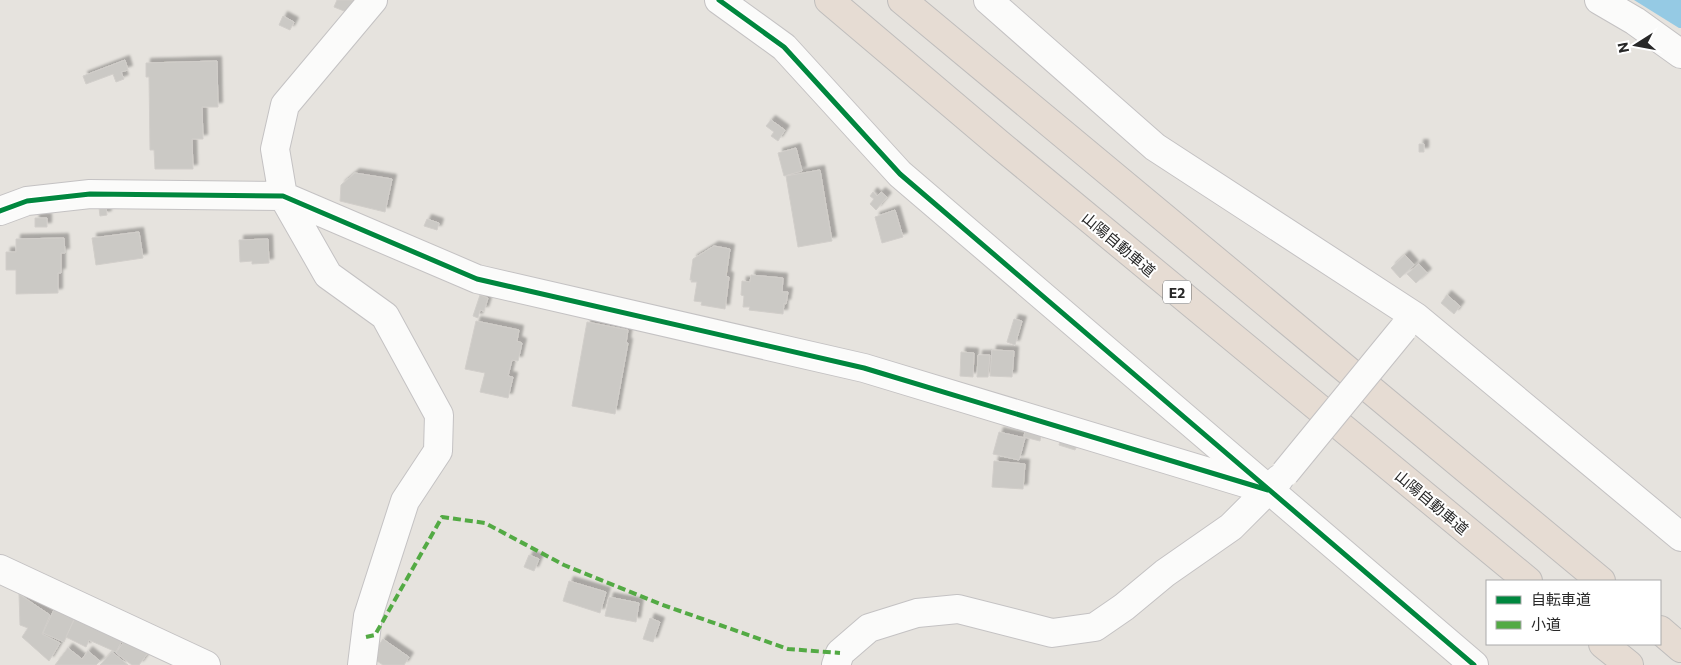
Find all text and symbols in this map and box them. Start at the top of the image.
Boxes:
north arrow [1611,20,1661,70]
text: N [1613,41,1632,54]
street label: 山陽自動車道 [1079,208,1159,280]
road number: E2 [1163,280,1191,304]
street label: 山陽自動車道 [1392,466,1472,538]
legend [1486,580,1661,645]
text: 自転車道 [1531,590,1591,608]
text: 小道 [1531,615,1561,633]

